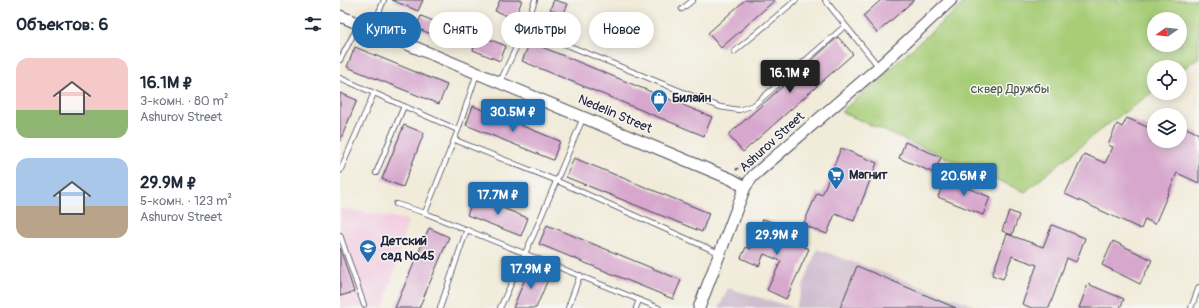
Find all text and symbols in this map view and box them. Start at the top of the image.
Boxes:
chip: Купить [352,12,421,48]
chip: Снять [429,12,493,48]
chip: Фильтры [501,12,581,48]
chip: Новое [589,12,654,48]
north arrow [1147,12,1187,52]
map controls [1147,12,1187,148]
icon: filters [302,13,324,35]
text: Объектов: 6 [16,14,108,35]
pin: 16.1M ₽ [753,60,827,94]
button: locate [1147,60,1187,100]
text: 16.1M ₽ [770,65,810,81]
text: 16.1M ₽ [140,72,193,93]
icon: home [48,74,96,122]
park label: сквер Дружбы [971,81,1049,97]
shop icon: Билайн [649,88,669,113]
place label: Билайн [672,90,712,106]
street label: Nedelin Street [576,91,655,137]
text: 3-комн. · 80 m² [140,93,228,109]
pin: 30.5M ₽ [476,99,550,133]
text: 30.5M ₽ [490,104,536,120]
street label: Ashurov Street [736,108,808,175]
button: layers [1147,108,1187,148]
text: Ashurov Street [140,109,222,125]
pin: 20.6M ₽ [927,163,1001,197]
supermarket icon: Магнит [826,165,846,190]
place label: Магнит [849,167,888,183]
text: 20.6M ₽ [941,168,987,184]
text: 29.9M ₽ [140,172,197,193]
icon: home [48,174,96,222]
pin: 17.7M ₽ [461,182,535,216]
text: 17.7M ₽ [477,187,519,203]
text: 5-комн. · 123 m² [140,193,232,209]
text: Ashurov Street [140,209,222,225]
pin: 29.9M ₽ [740,222,814,256]
text: 29.9M ₽ [755,227,799,243]
place label: Детский сад №45 [380,233,435,264]
school or university icon: Детский сад №45 [358,238,378,263]
pin: 17.9M ₽ [494,256,568,290]
text: 17.9M ₽ [510,261,552,277]

